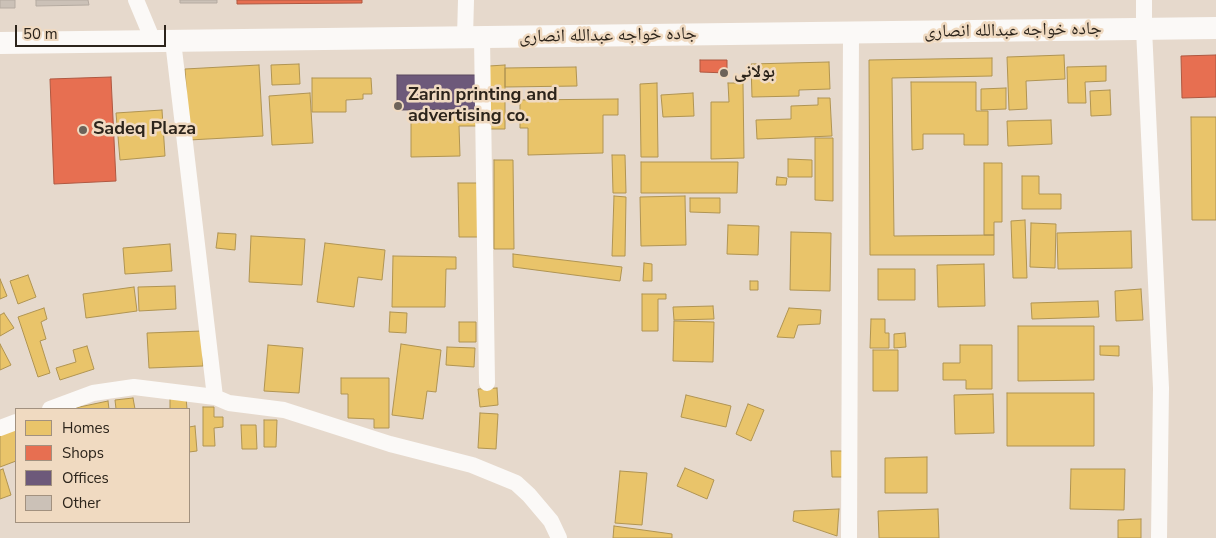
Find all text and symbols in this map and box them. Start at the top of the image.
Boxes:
scale bar [18,15,169,47]
street label: جاده خواجه عبدالله انصاری [924,19,1102,43]
text: 50 m [23,24,58,44]
street label: جاده خواجه عبدالله انصاری [519,24,697,48]
place label: بولانی [734,62,775,84]
marker: بولانی [718,67,730,79]
place label: Zarin printing and advertising co. [408,85,558,128]
marker: Zarin printing and advertising co. [392,100,404,112]
place label: Sadeq Plaza [93,119,196,141]
marker: Sadeq Plaza [77,124,89,136]
legend [15,408,190,523]
text: Homes [62,418,110,438]
text: Shops [62,443,104,463]
text: Offices [62,468,109,488]
text: Other [62,493,101,513]

